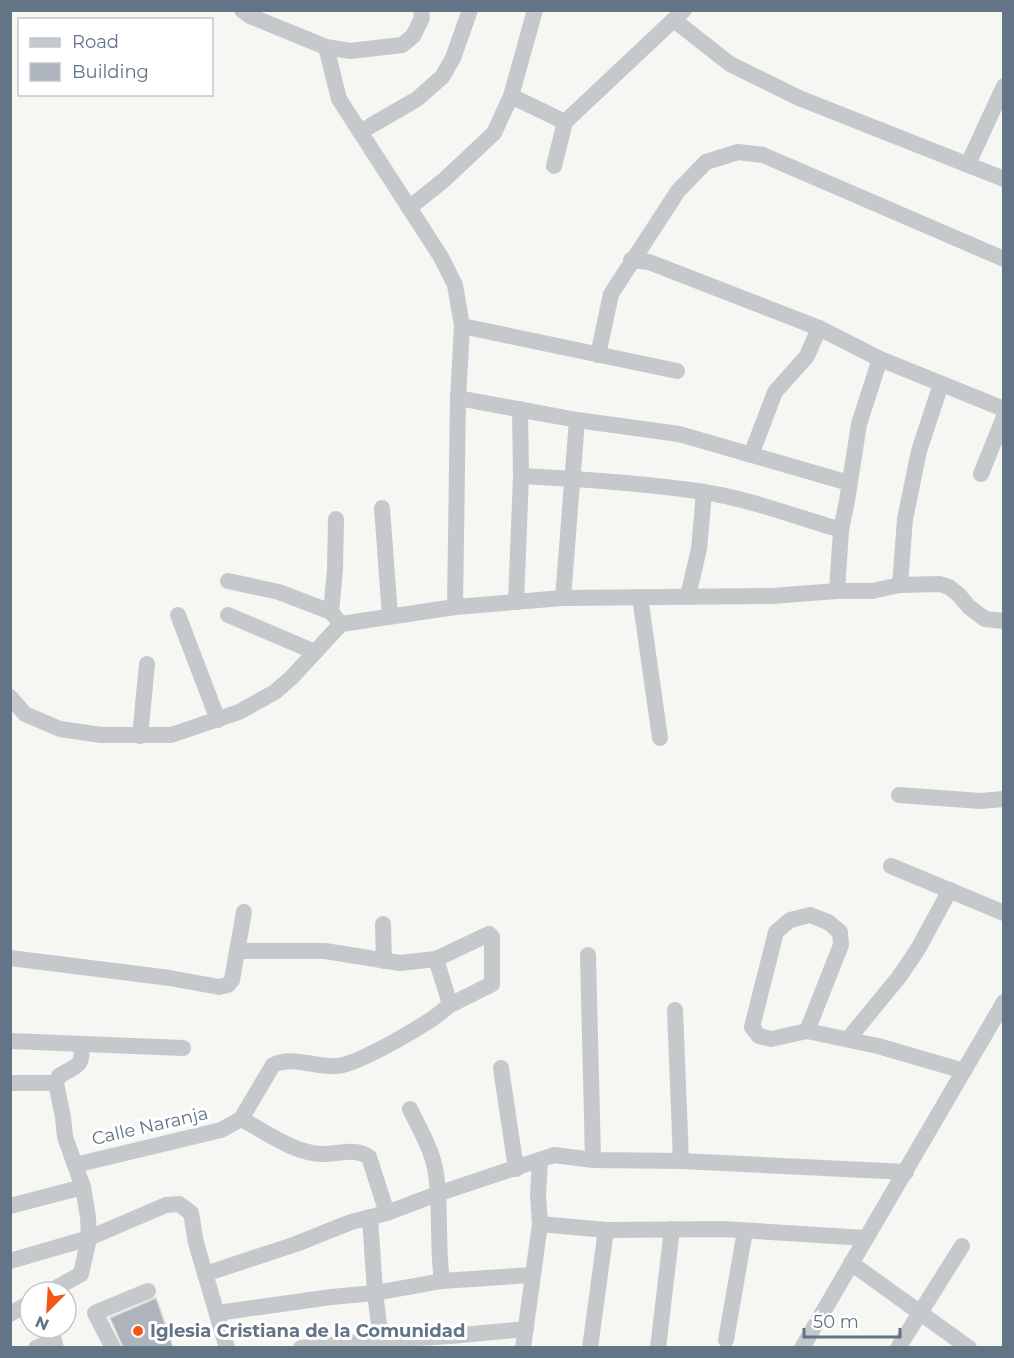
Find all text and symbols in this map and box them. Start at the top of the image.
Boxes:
legend [18,18,213,96]
text: Road [72,31,119,53]
text: Building [72,61,149,83]
street label: Calle Naranja [90,1102,210,1150]
north arrow [18,1280,78,1340]
scale bar [804,1301,900,1339]
text: 50 m [813,1311,859,1333]
text: N [32,1312,52,1335]
place label: Iglesia Cristiana de la Comunidad [150,1320,465,1342]
marker: Iglesia Cristiana de la Comunidad [131,1324,145,1338]

